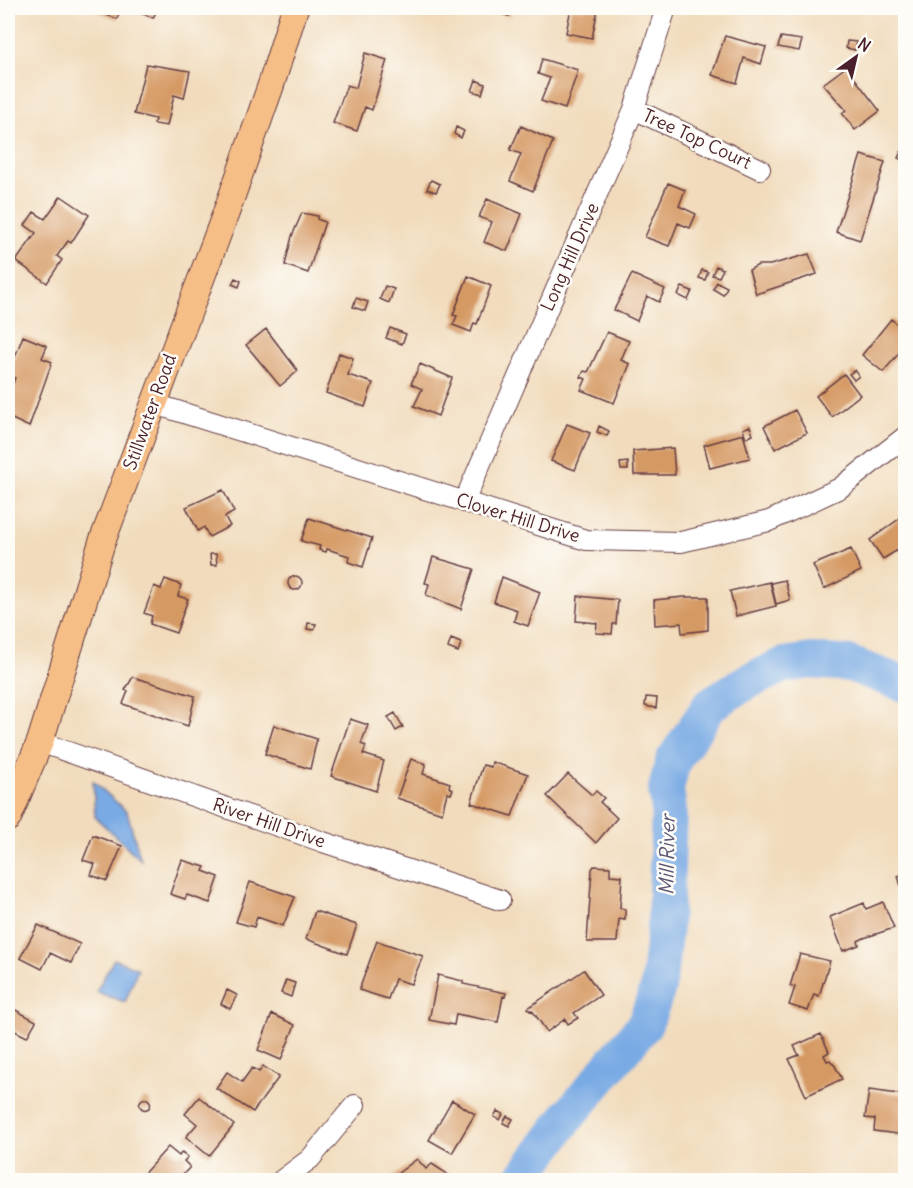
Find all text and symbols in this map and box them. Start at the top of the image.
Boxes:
north arrow [826,27,886,87]
text: N [854,33,875,56]
street label: Tree Top Court [639,103,755,174]
street label: Long Hill Drive [535,199,604,315]
street label: Stillwater Road [118,350,181,473]
street label: Clover Hill Drive [454,488,583,547]
street label: River Hill Drive [210,793,328,853]
water label: Mill River [653,812,680,895]

